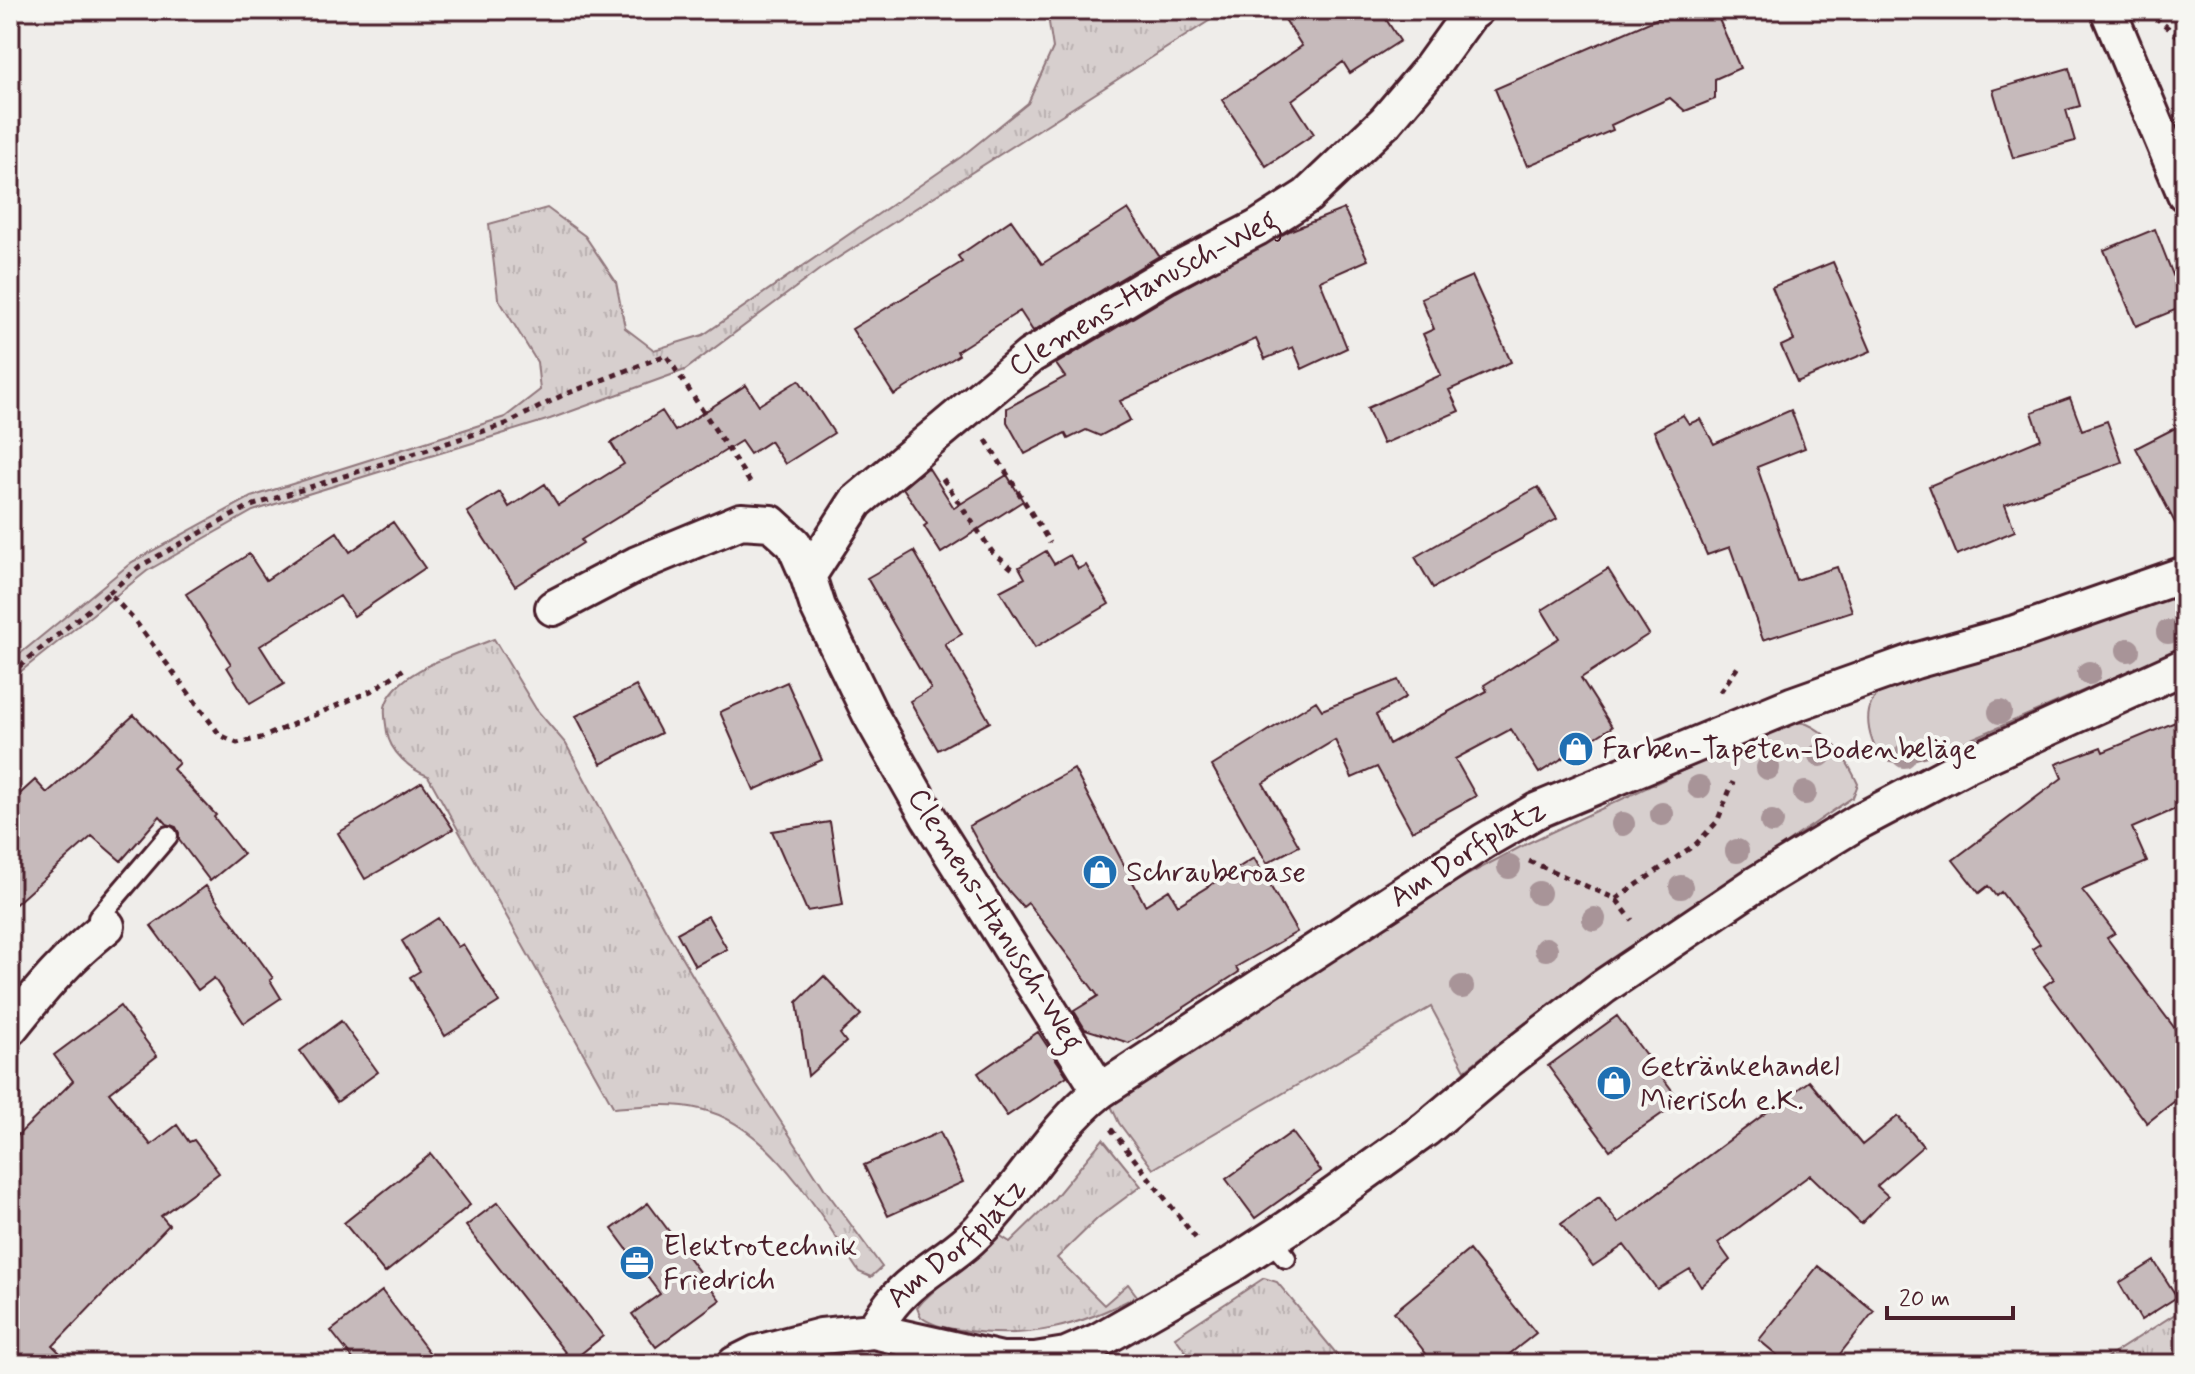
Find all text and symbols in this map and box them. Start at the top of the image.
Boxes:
street label: Clemens-Hanusch-Weg [1000,200,1287,385]
shop icon: Farben-Tapeten-Bodenbeläge [1557,730,1595,768]
place label: Farben-Tapeten-Bodenbeläge [1602,730,1977,769]
street label: Clemens-Hanusch-Weg [895,781,1092,1061]
street label: Am Dorfplatz [1382,790,1553,917]
shop icon: Schrauberoase [1081,853,1119,891]
place label: Schrauberoase [1126,853,1306,892]
place label: Getränkehandel Mierisch e.K. [1640,1047,1840,1120]
shop icon: Getränkehandel Mierisch e.K. [1595,1064,1633,1102]
street label: Am Dorfplatz [877,1170,1035,1317]
place label: Elektrotechnik Friedrich [663,1227,858,1300]
office icon: Elektrotechnik Friedrich [618,1244,656,1282]
scale bar [1887,1270,2013,1320]
text: 20 m [1899,1284,1950,1315]

